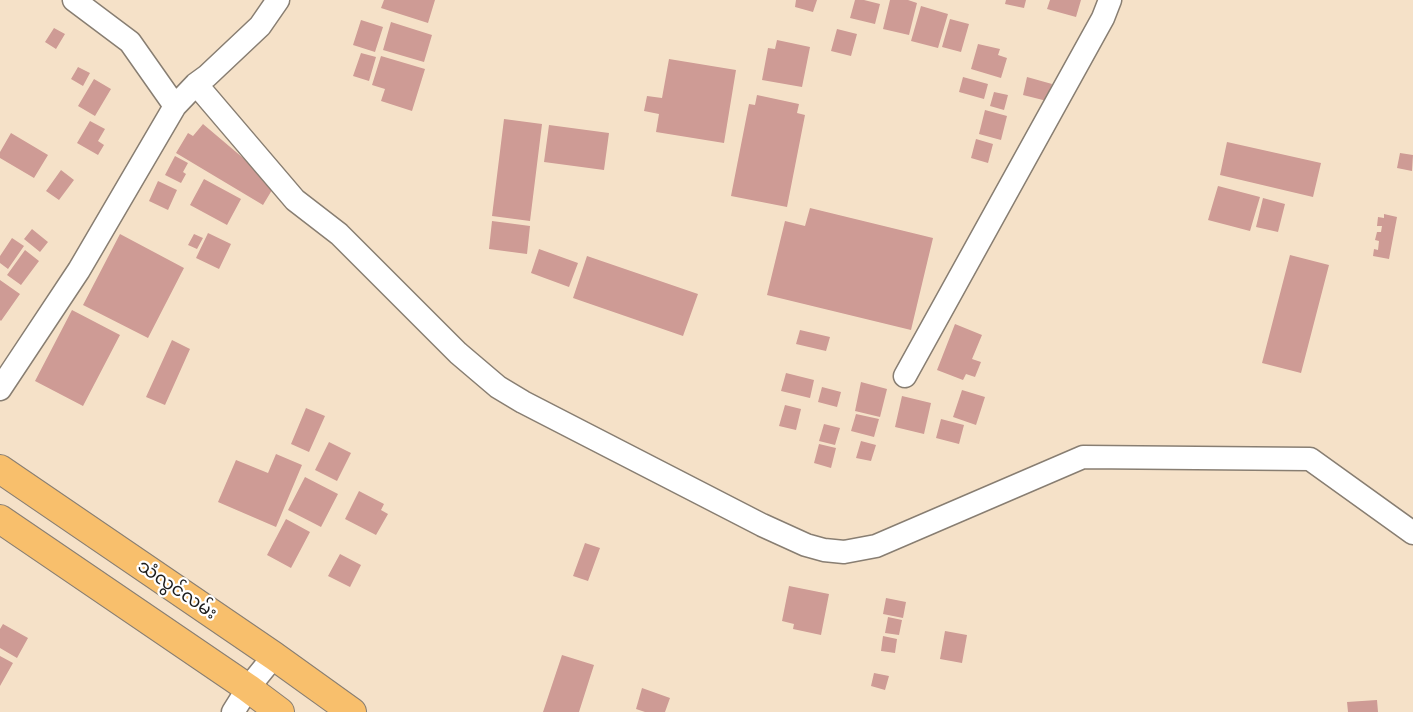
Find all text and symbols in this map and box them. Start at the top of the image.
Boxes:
street label: သံလွင်လမ်း [133,556,221,624]

